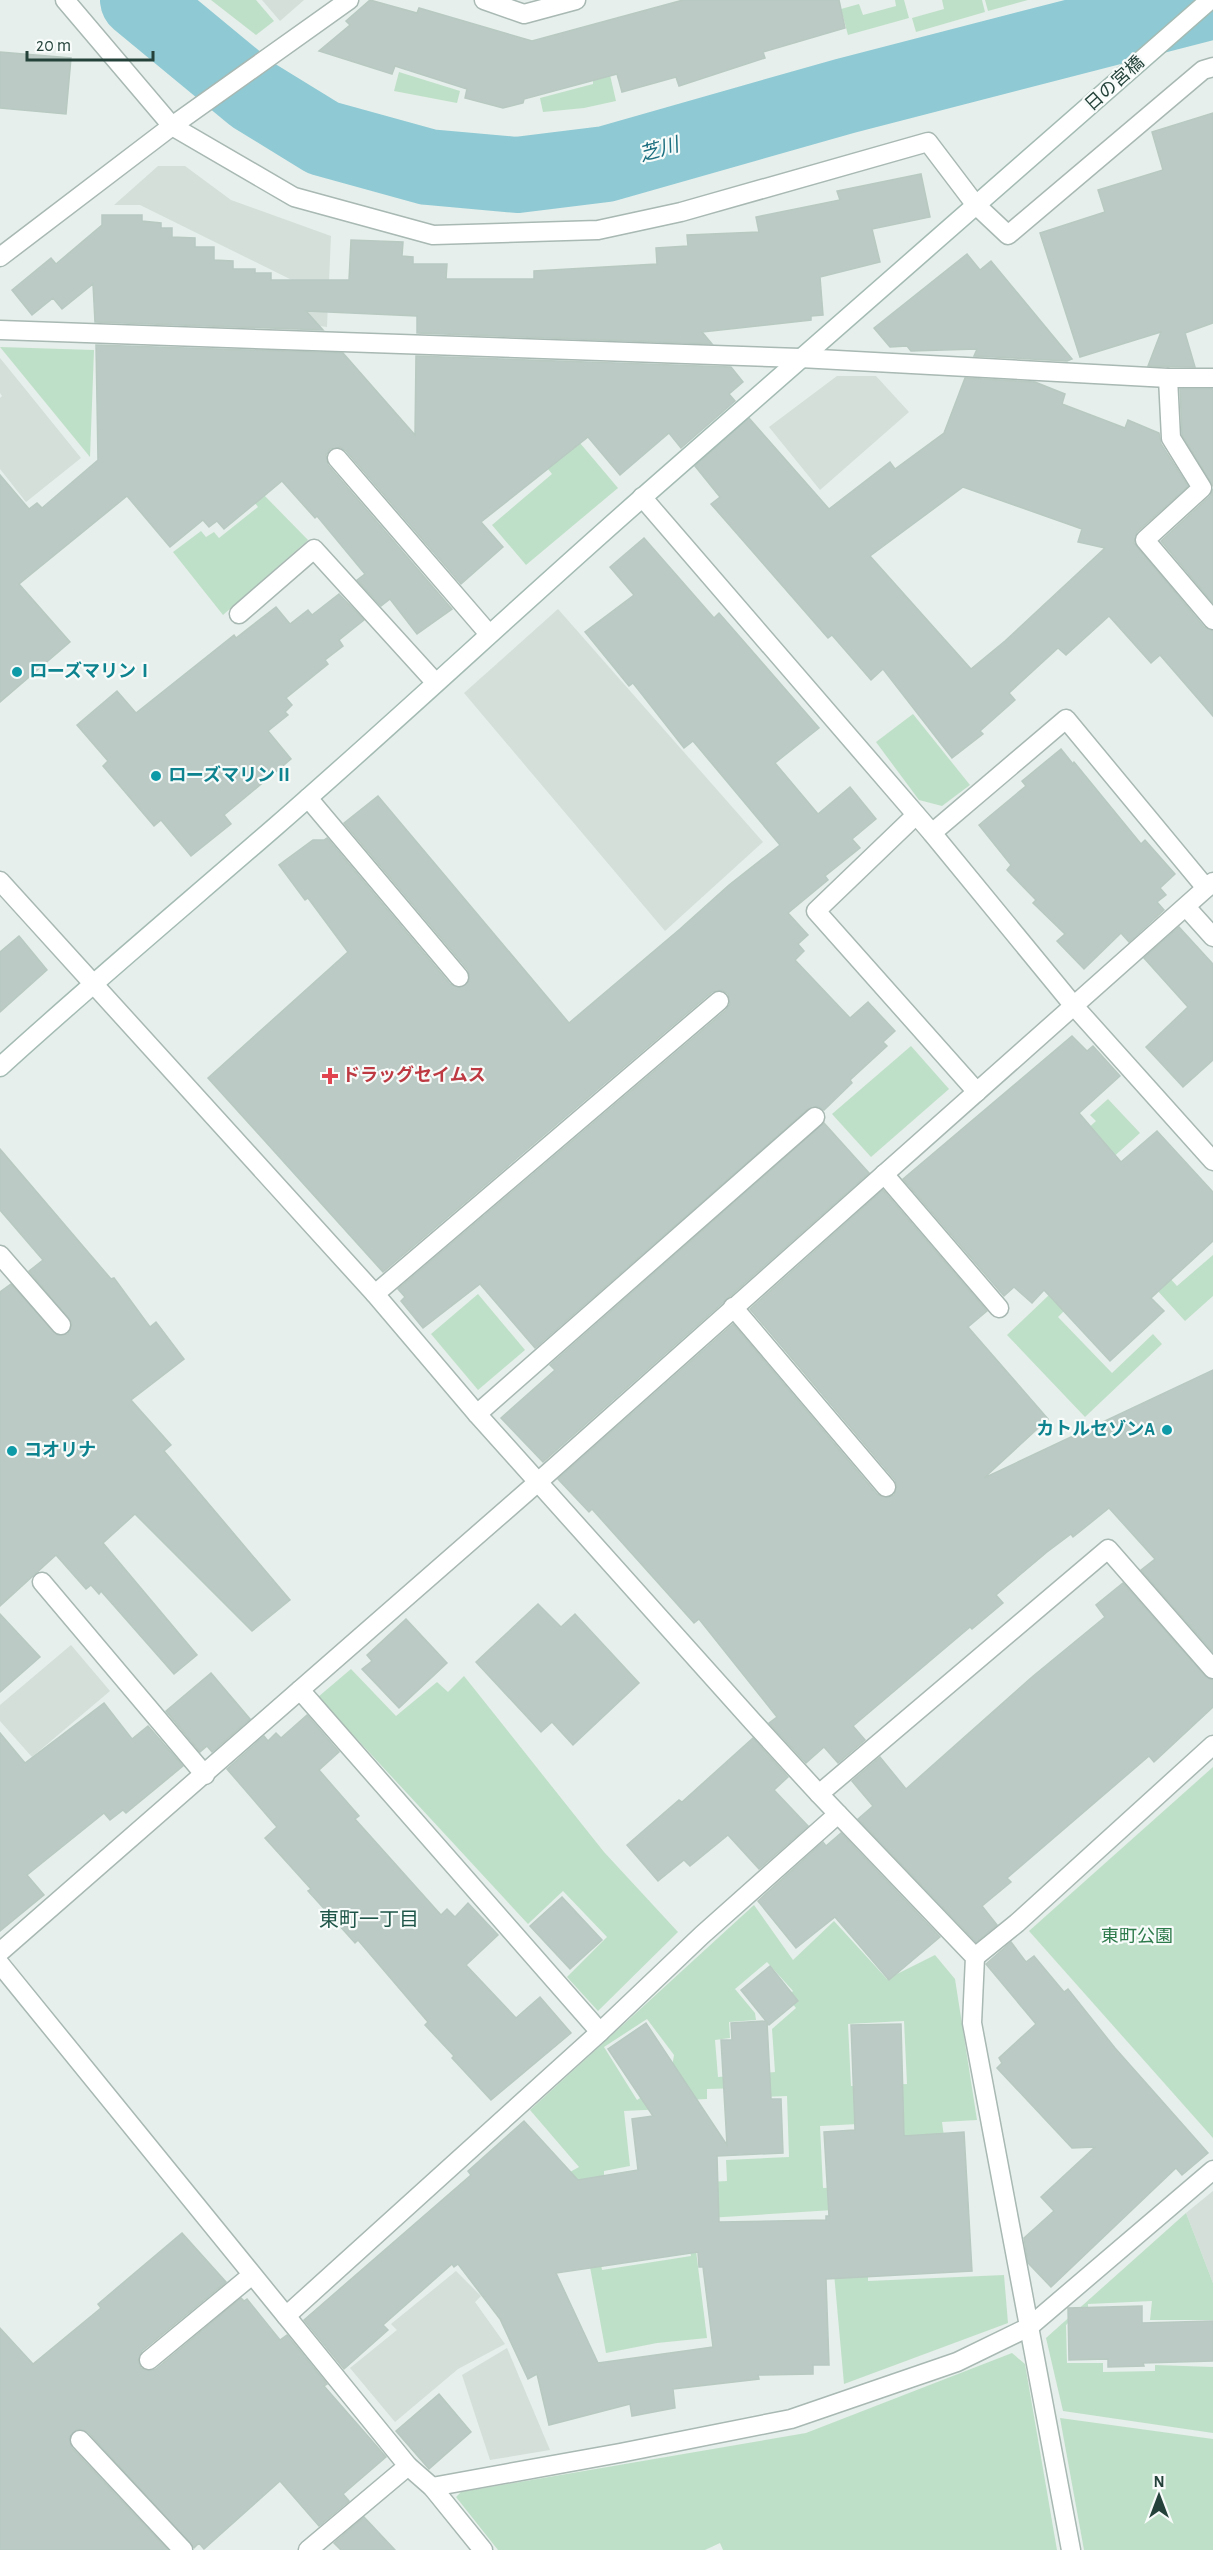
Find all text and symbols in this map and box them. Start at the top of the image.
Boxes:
scale bar [27,24,153,62]
text: 20 m [36,37,71,55]
street label: 日の宮橋 [1082,52,1148,115]
water label: 芝川 [637,133,683,165]
place label: ローズマリンⅠ [29,661,154,681]
marker: ローズマリンⅠ [10,665,24,679]
place label: ローズマリンⅡ [168,765,293,785]
marker: ローズマリンⅡ [149,769,163,783]
place label: ドラッグセイムス [342,1065,486,1085]
marker: ドラッグセイムス [323,1069,337,1083]
place label: カトルセゾンA [1036,1419,1155,1439]
marker: カトルセゾンA [1160,1423,1174,1437]
place label: コオリナ [24,1441,96,1460]
marker: コオリナ [5,1444,19,1458]
district label: 東町一丁目 [319,1909,419,1930]
park label: 東町公園 [1101,1927,1173,1946]
north arrow [1129,2466,1189,2526]
text: N [1153,2474,1165,2490]

